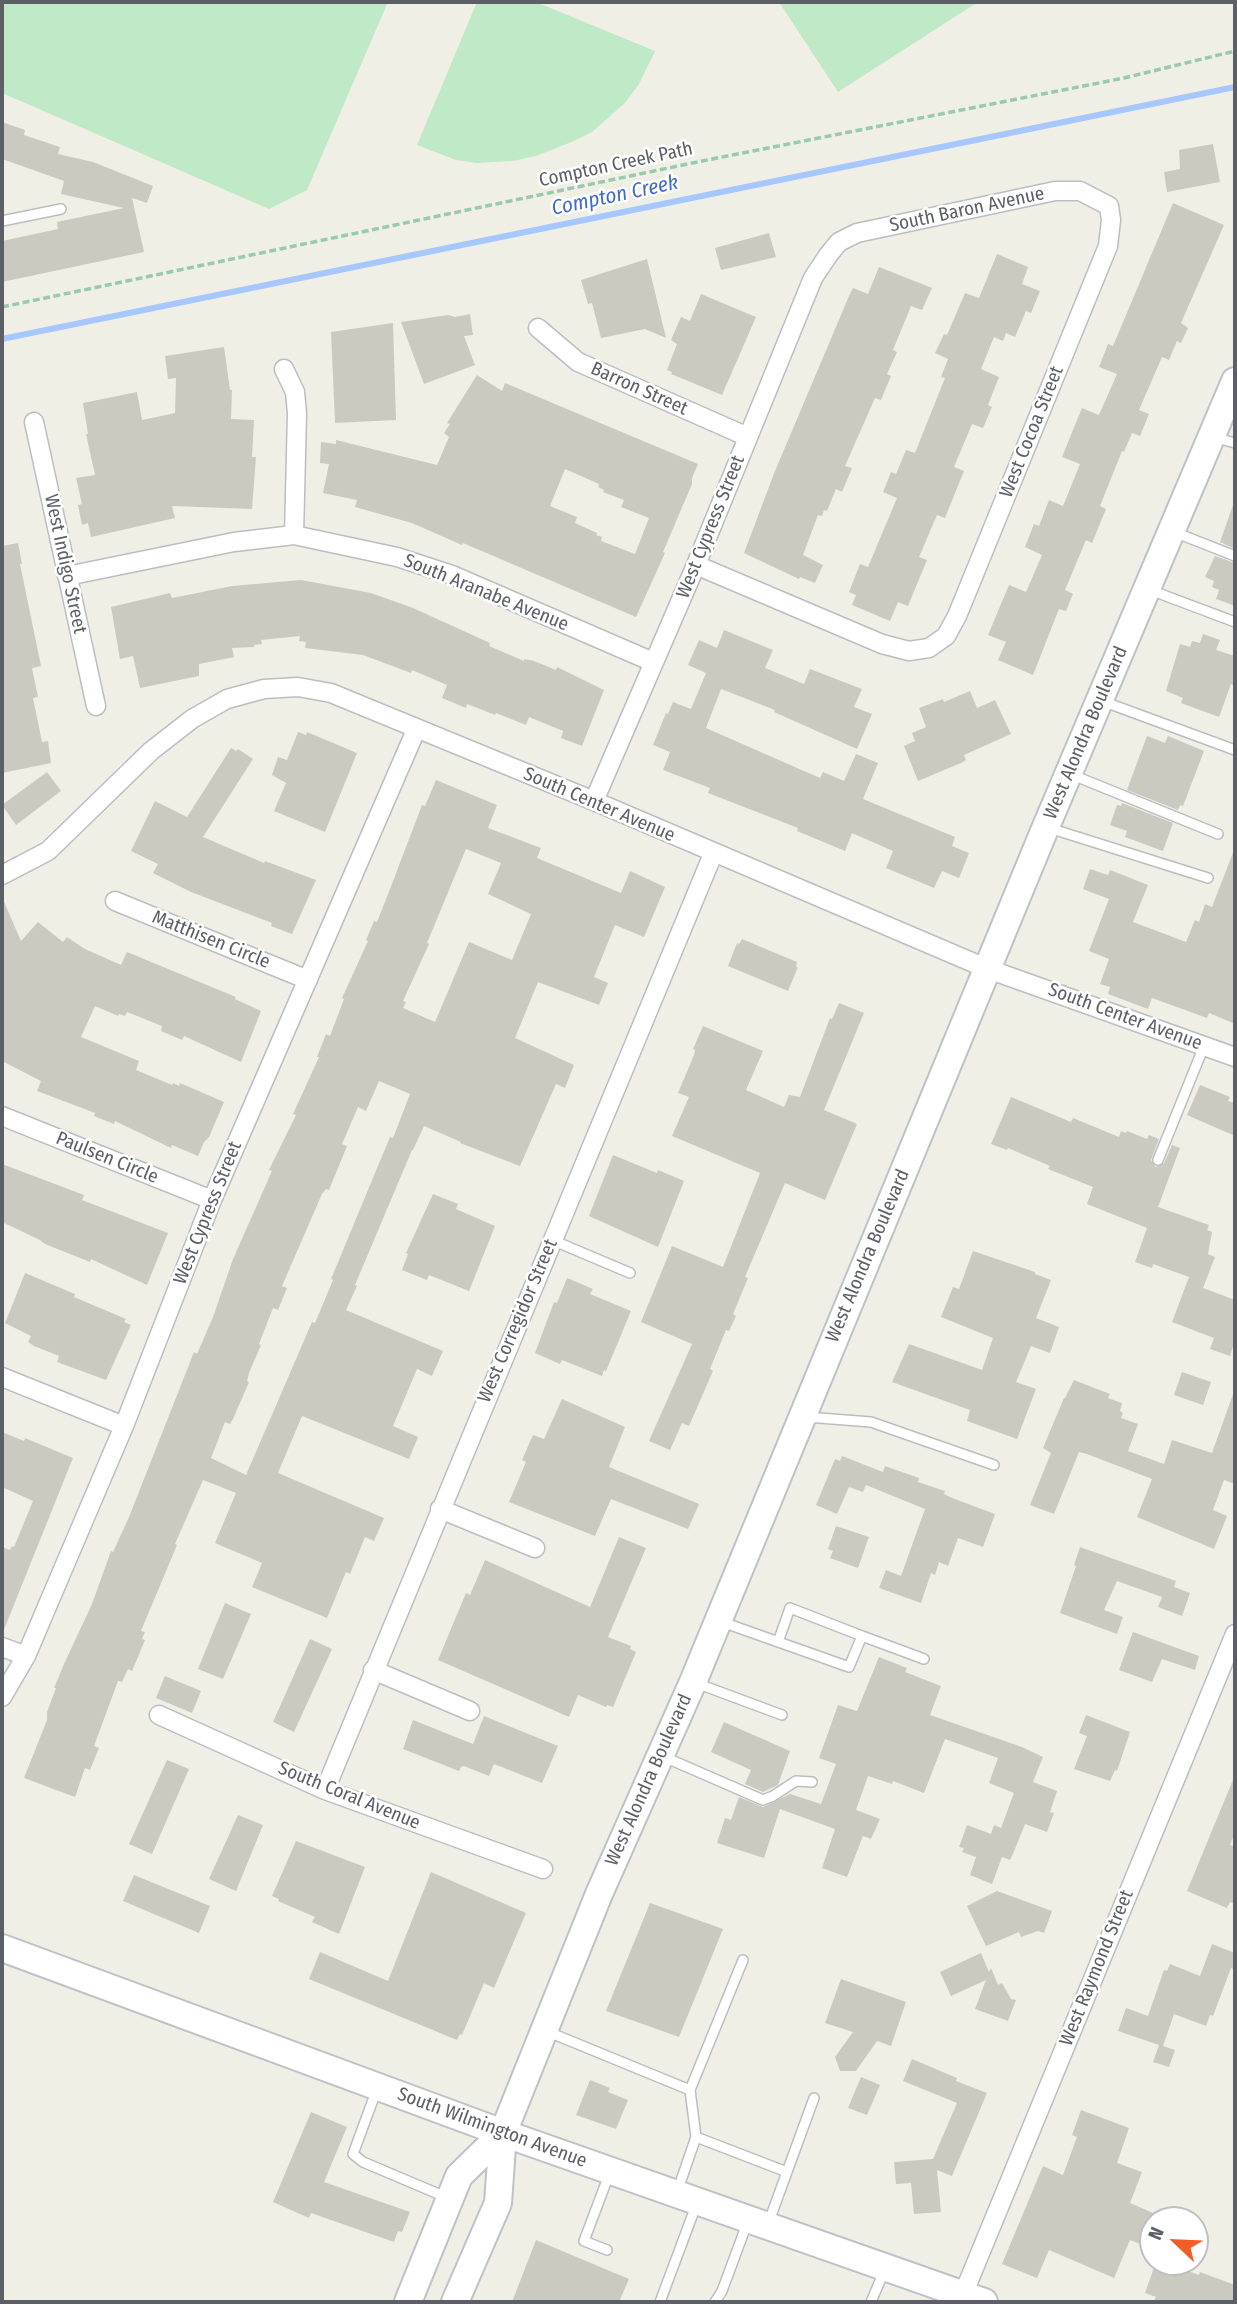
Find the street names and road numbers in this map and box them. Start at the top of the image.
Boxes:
street label: Compton Creek Path [537,138,695,192]
street label: South Baron Avenue [888,182,1046,238]
street label: Barron Street [587,358,691,420]
street label: West Cocoa Street [995,363,1069,501]
street label: West Cypress Street [672,452,750,602]
street label: West Indigo Street [39,492,91,636]
street label: South Aranabe Avenue [400,550,572,636]
street label: West Alondra Boulevard [1039,643,1133,823]
street label: South Center Avenue [520,763,678,847]
street label: Matthisen Circle [149,906,273,974]
street label: South Center Avenue [1045,979,1205,1055]
street label: Paulsen Circle [53,1127,161,1189]
street label: West Cypress Street [169,1138,247,1288]
street label: West Alondra Boulevard [821,1166,915,1346]
street label: West Corregidor Street [473,1236,563,1406]
street label: West Alondra Boulevard [601,1691,697,1869]
street label: South Coral Avenue [275,1757,423,1835]
street label: West Raymond Street [1055,1887,1139,2049]
street label: South Wilmington Avenue [394,2083,590,2173]

